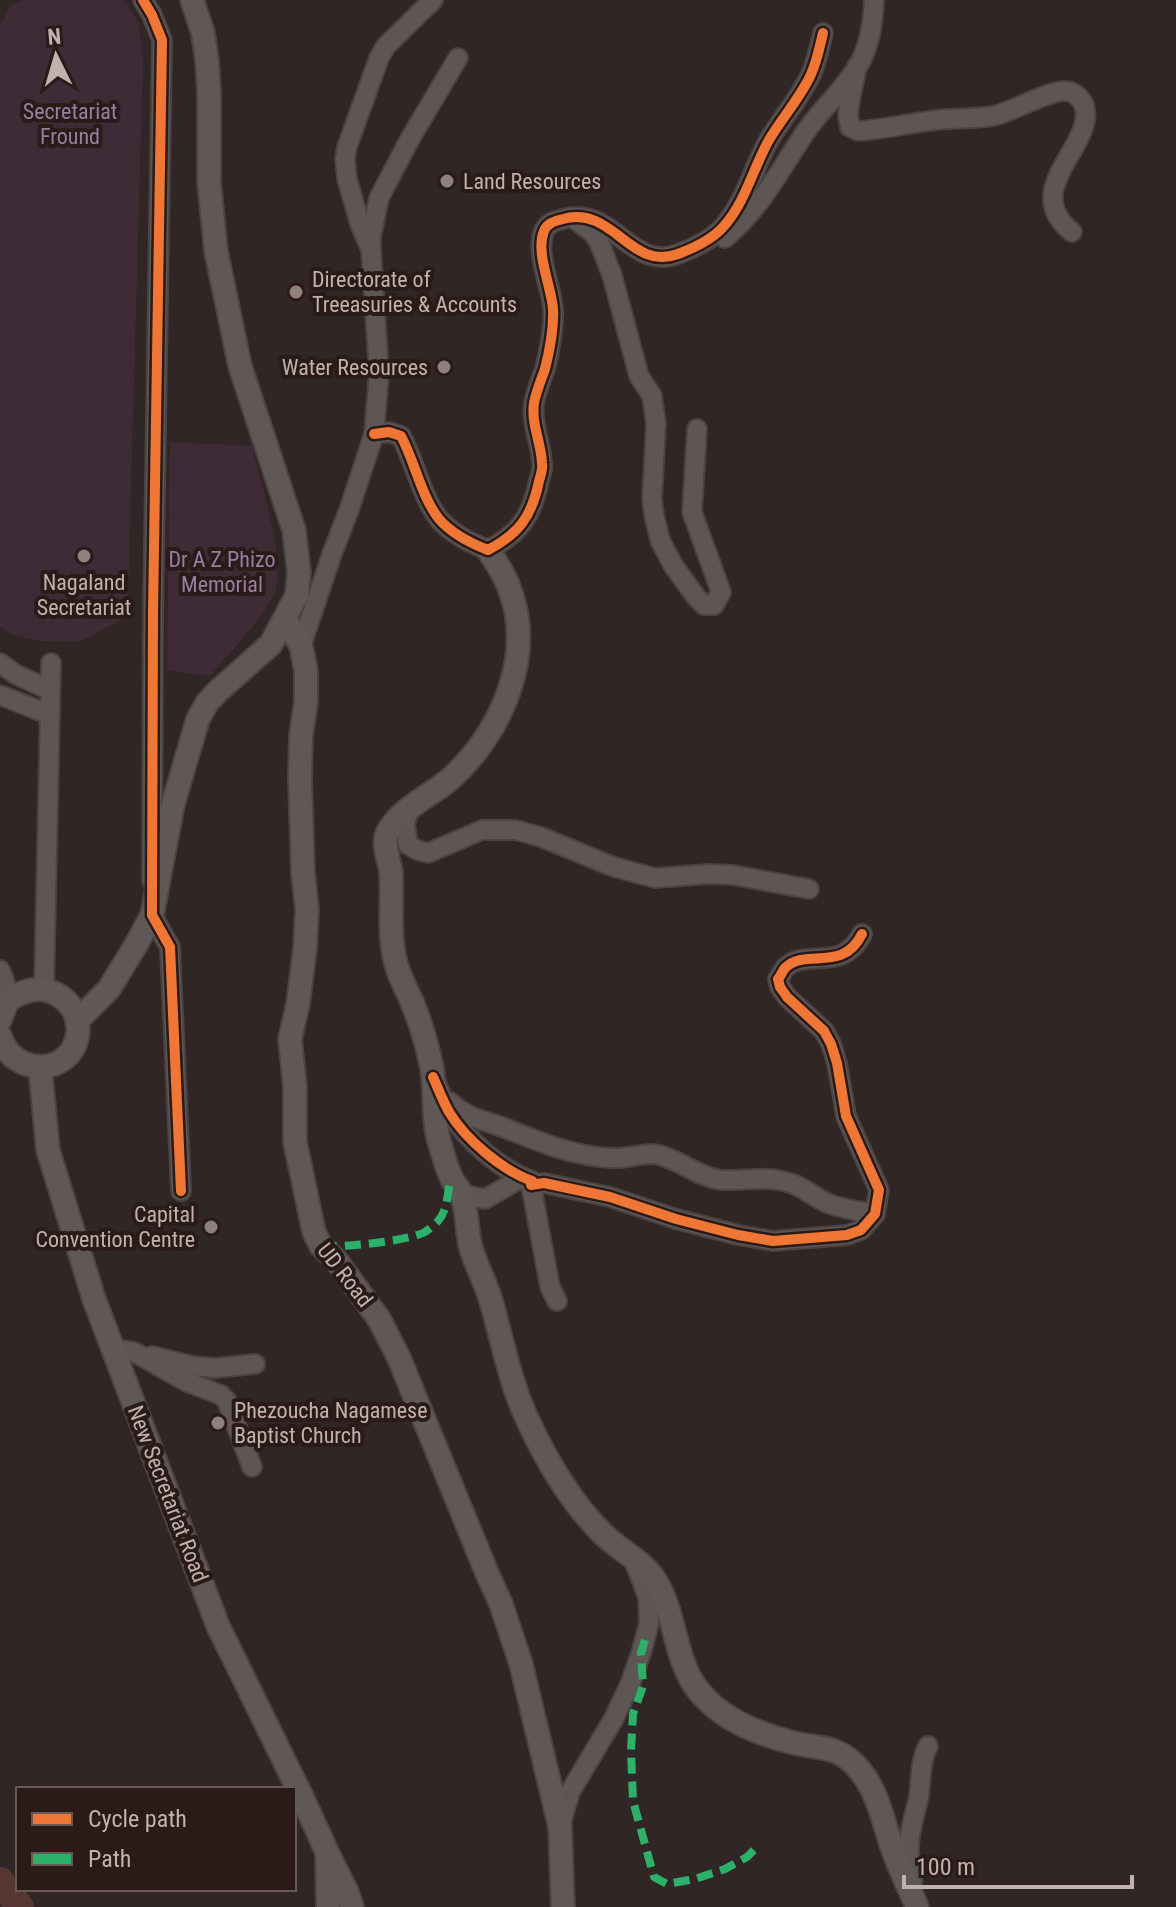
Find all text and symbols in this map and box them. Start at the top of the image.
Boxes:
north arrow [16,16,96,96]
text: N [46,24,62,50]
park label: Secretariat Fround [23,99,117,149]
place label: Land Resources [463,169,601,194]
marker: Land Resources [438,172,456,190]
place label: Directorate of Treeasuries & Accounts [312,267,517,317]
marker: Directorate of Treeasuries & Accounts [287,283,305,301]
place label: Water Resources [282,355,428,380]
marker: Water Resources [435,358,453,376]
marker: Nagaland Secretariat [75,547,93,565]
park label: Dr A Z Phizo Memorial [169,547,276,597]
place label: Nagaland Secretariat [37,570,131,620]
place label: Capital Convention Centre [36,1202,195,1252]
marker: Capital Convention Centre [202,1218,220,1236]
street label: UD Road [312,1238,378,1312]
place label: Phezoucha Nagamese Baptist Church [234,1398,427,1448]
street label: New Secretariat Road [123,1402,213,1586]
marker: Phezoucha Nagamese Baptist Church [209,1414,227,1432]
legend [16,1787,296,1891]
text: Cycle path [88,1805,187,1833]
scale bar [904,1839,1132,1889]
text: Path [88,1845,131,1873]
text: 100 m [916,1853,975,1881]

